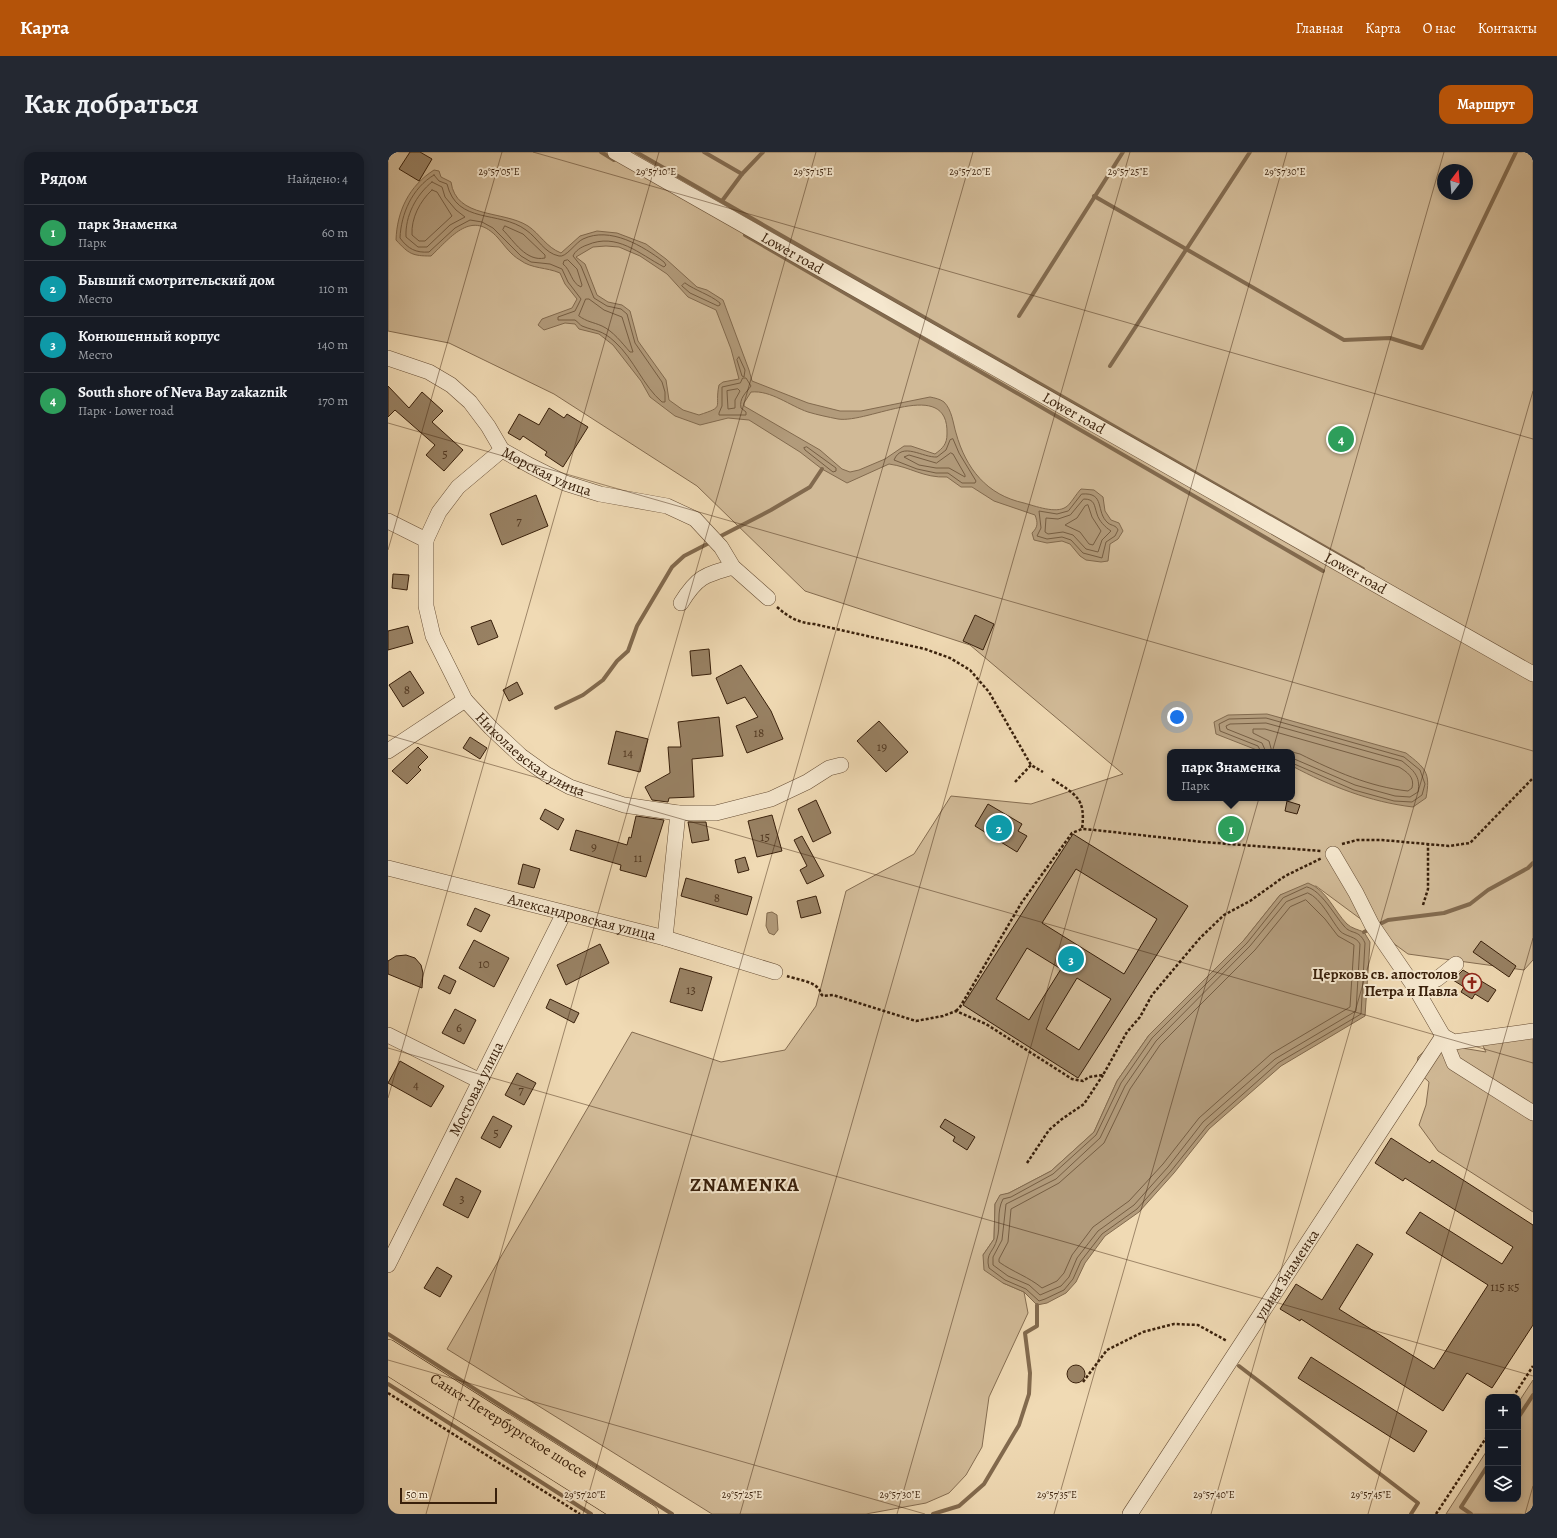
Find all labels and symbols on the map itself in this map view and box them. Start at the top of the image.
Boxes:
north arrow [1437,164,1473,200]
text: 29°57'05"E [478,165,520,178]
text: 29°57'10"E [636,165,676,178]
text: 29°57'15"E [793,165,833,178]
text: 29°57'20"E [949,165,991,178]
text: 29°57'25"E [1108,165,1148,178]
text: 29°57'30"E [1265,165,1306,178]
street label: Lower road [757,227,828,279]
street label: Lower road [1039,387,1110,439]
pin: 4 [1328,424,1354,454]
street label: Морская улица [498,442,594,501]
house number: 5 [442,445,448,462]
house number: 7 [516,512,522,529]
street label: Lower road [1321,547,1391,599]
house number: 8 [404,681,410,698]
your location [1167,707,1187,727]
street label: Николаевская улица [471,708,588,801]
house number: 18 [754,724,764,741]
house number: 19 [877,738,887,755]
house number: 14 [623,744,633,761]
pin: 2 [986,813,1012,843]
pin: 1 [1218,814,1244,844]
house number: 15 [760,828,770,845]
house number: 9 [591,838,597,855]
house number: 11 [634,849,643,866]
street label: Александровская улица [505,888,658,945]
house number: 8 [714,889,720,906]
pin: 3 [1058,944,1084,974]
house number: 10 [478,955,490,972]
place label: Церковь св. апостолов Петра и Павла [1313,964,1459,1001]
church icon: Церковь св. апостолов Петра и Павла [1461,972,1483,994]
house number: 13 [686,981,696,998]
house number: 6 [456,1019,462,1036]
street label: Мостовая улица [444,1038,508,1140]
house number: 4 [413,1076,419,1093]
house number: 7 [518,1081,524,1098]
house number: 5 [493,1124,499,1141]
district label: ZNAMENKA [690,1172,800,1198]
house number: 3 [459,1190,465,1207]
street label: улица Знаменка [1249,1225,1324,1325]
house number: 115 к5 [1490,1278,1520,1295]
street label: Санкт-Петербургское шоссе [426,1368,592,1483]
scale bar [400,1486,497,1505]
text: 29°57'20"E [564,1488,606,1501]
text: 29°57'25"E [722,1488,762,1501]
text: 29°57'30"E [880,1488,921,1501]
text: 29°57'35"E [1037,1488,1077,1501]
text: 29°57'40"E [1193,1488,1235,1501]
text: 29°57'45"E [1351,1488,1391,1501]

